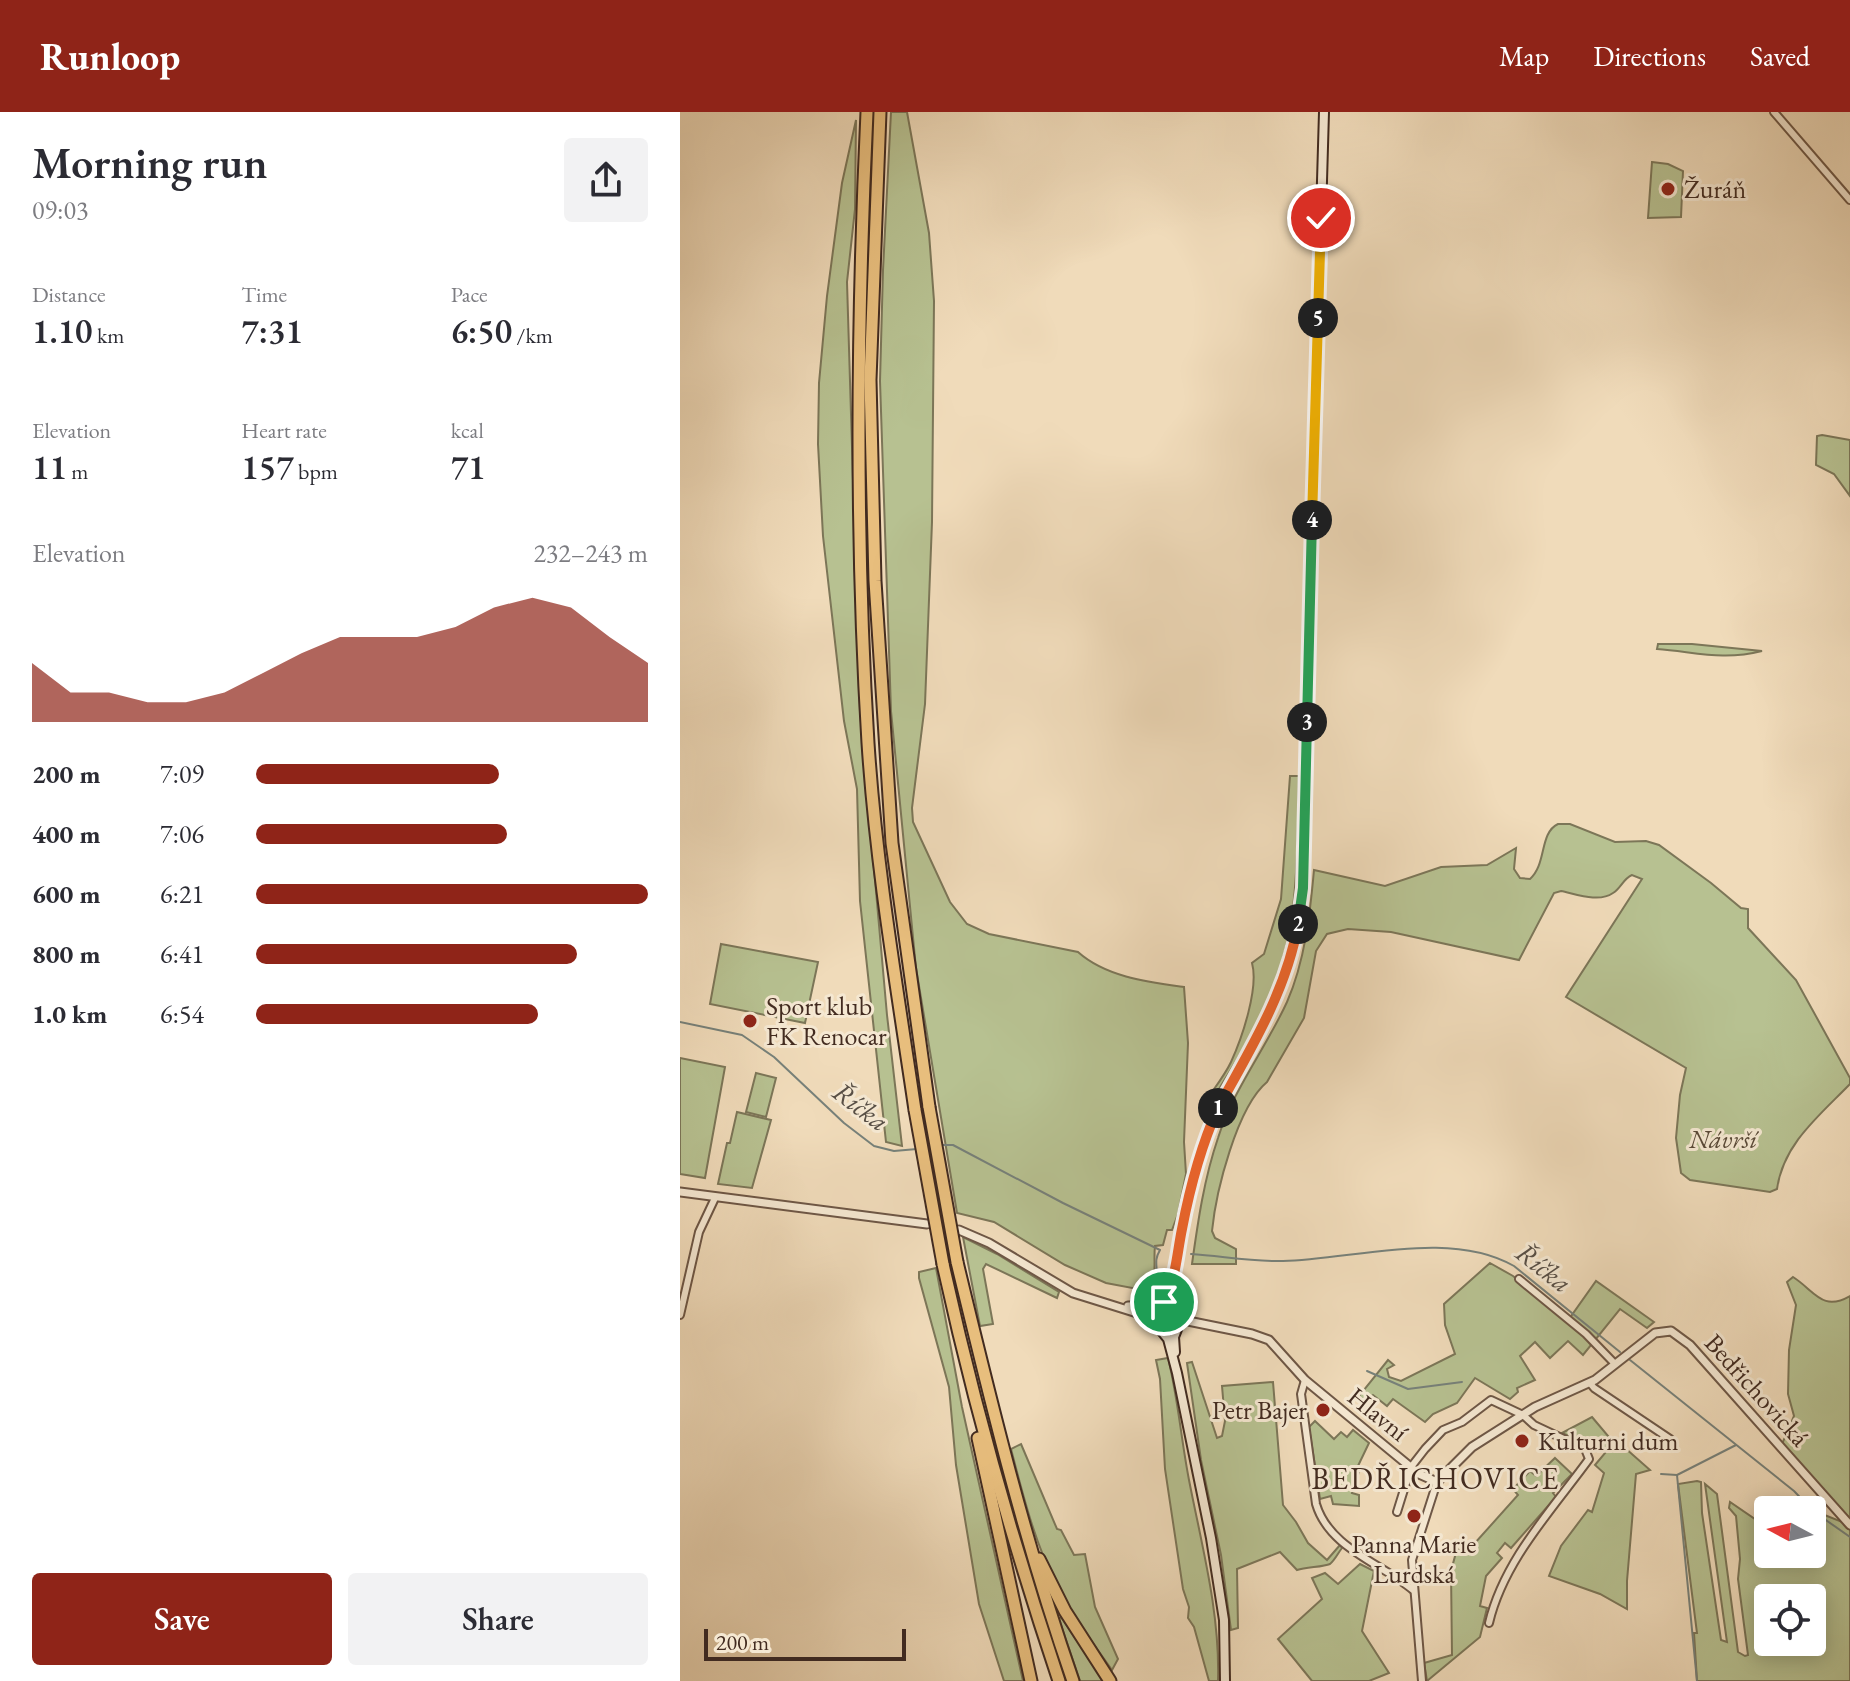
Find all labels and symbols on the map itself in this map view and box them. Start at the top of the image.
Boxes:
place label: Žuráň [1684,172,1746,206]
marker: Žuráň [1659,180,1677,198]
pin [1287,184,1355,252]
pin: 5 [1298,298,1338,338]
pin: 4 [1292,500,1332,540]
pin: 3 [1287,702,1327,742]
pin: 2 [1278,904,1318,944]
place label: Sport klub FK Renocar [766,989,887,1053]
marker: Sport klub FK Renocar [741,1012,759,1030]
water label: Říčka [826,1073,896,1139]
pin: 1 [1198,1088,1238,1128]
park label: Návrší [1688,1122,1759,1156]
water label: Říčka [1509,1234,1579,1300]
pin [1130,1268,1198,1336]
street label: Bedřichovická [1697,1326,1817,1454]
street label: Hlavní [1341,1379,1416,1449]
place label: Petr Bajer [1212,1393,1307,1427]
marker: Petr Bajer [1314,1401,1332,1419]
place label: Kulturni dum [1538,1424,1679,1458]
marker: Kulturni dum [1513,1432,1531,1450]
district label: BEDŘICHOVICE [1312,1459,1560,1498]
north arrow [1754,1496,1826,1568]
marker: Panna Marie Lurdská [1405,1507,1423,1525]
place label: Panna Marie Lurdská [1352,1527,1476,1591]
scale bar [704,1625,906,1661]

